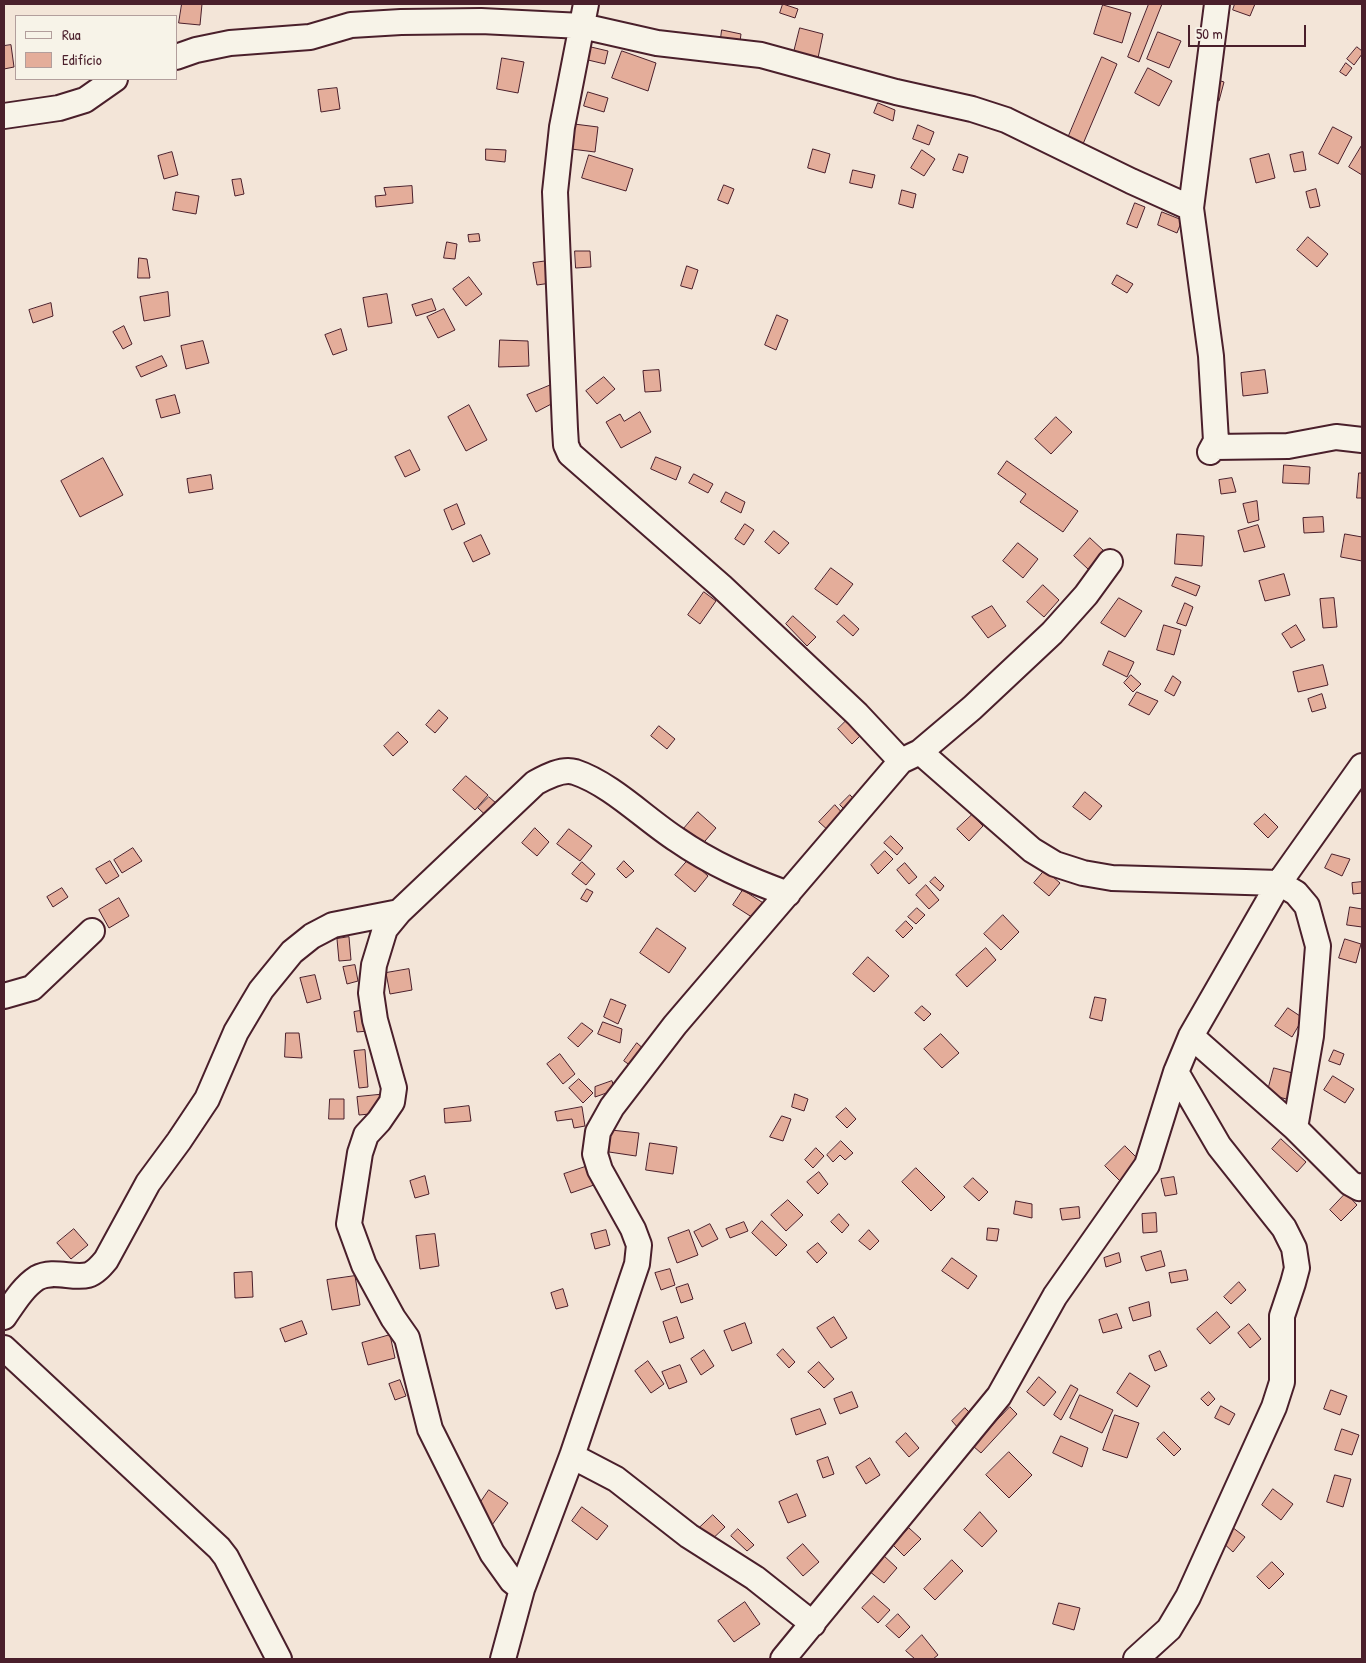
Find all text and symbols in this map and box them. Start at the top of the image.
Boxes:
legend [15,15,178,80]
scale bar [1191,15,1308,47]
text: 50 m [1196,23,1223,44]
text: Rua [62,24,81,45]
text: Edifício [62,49,102,70]

